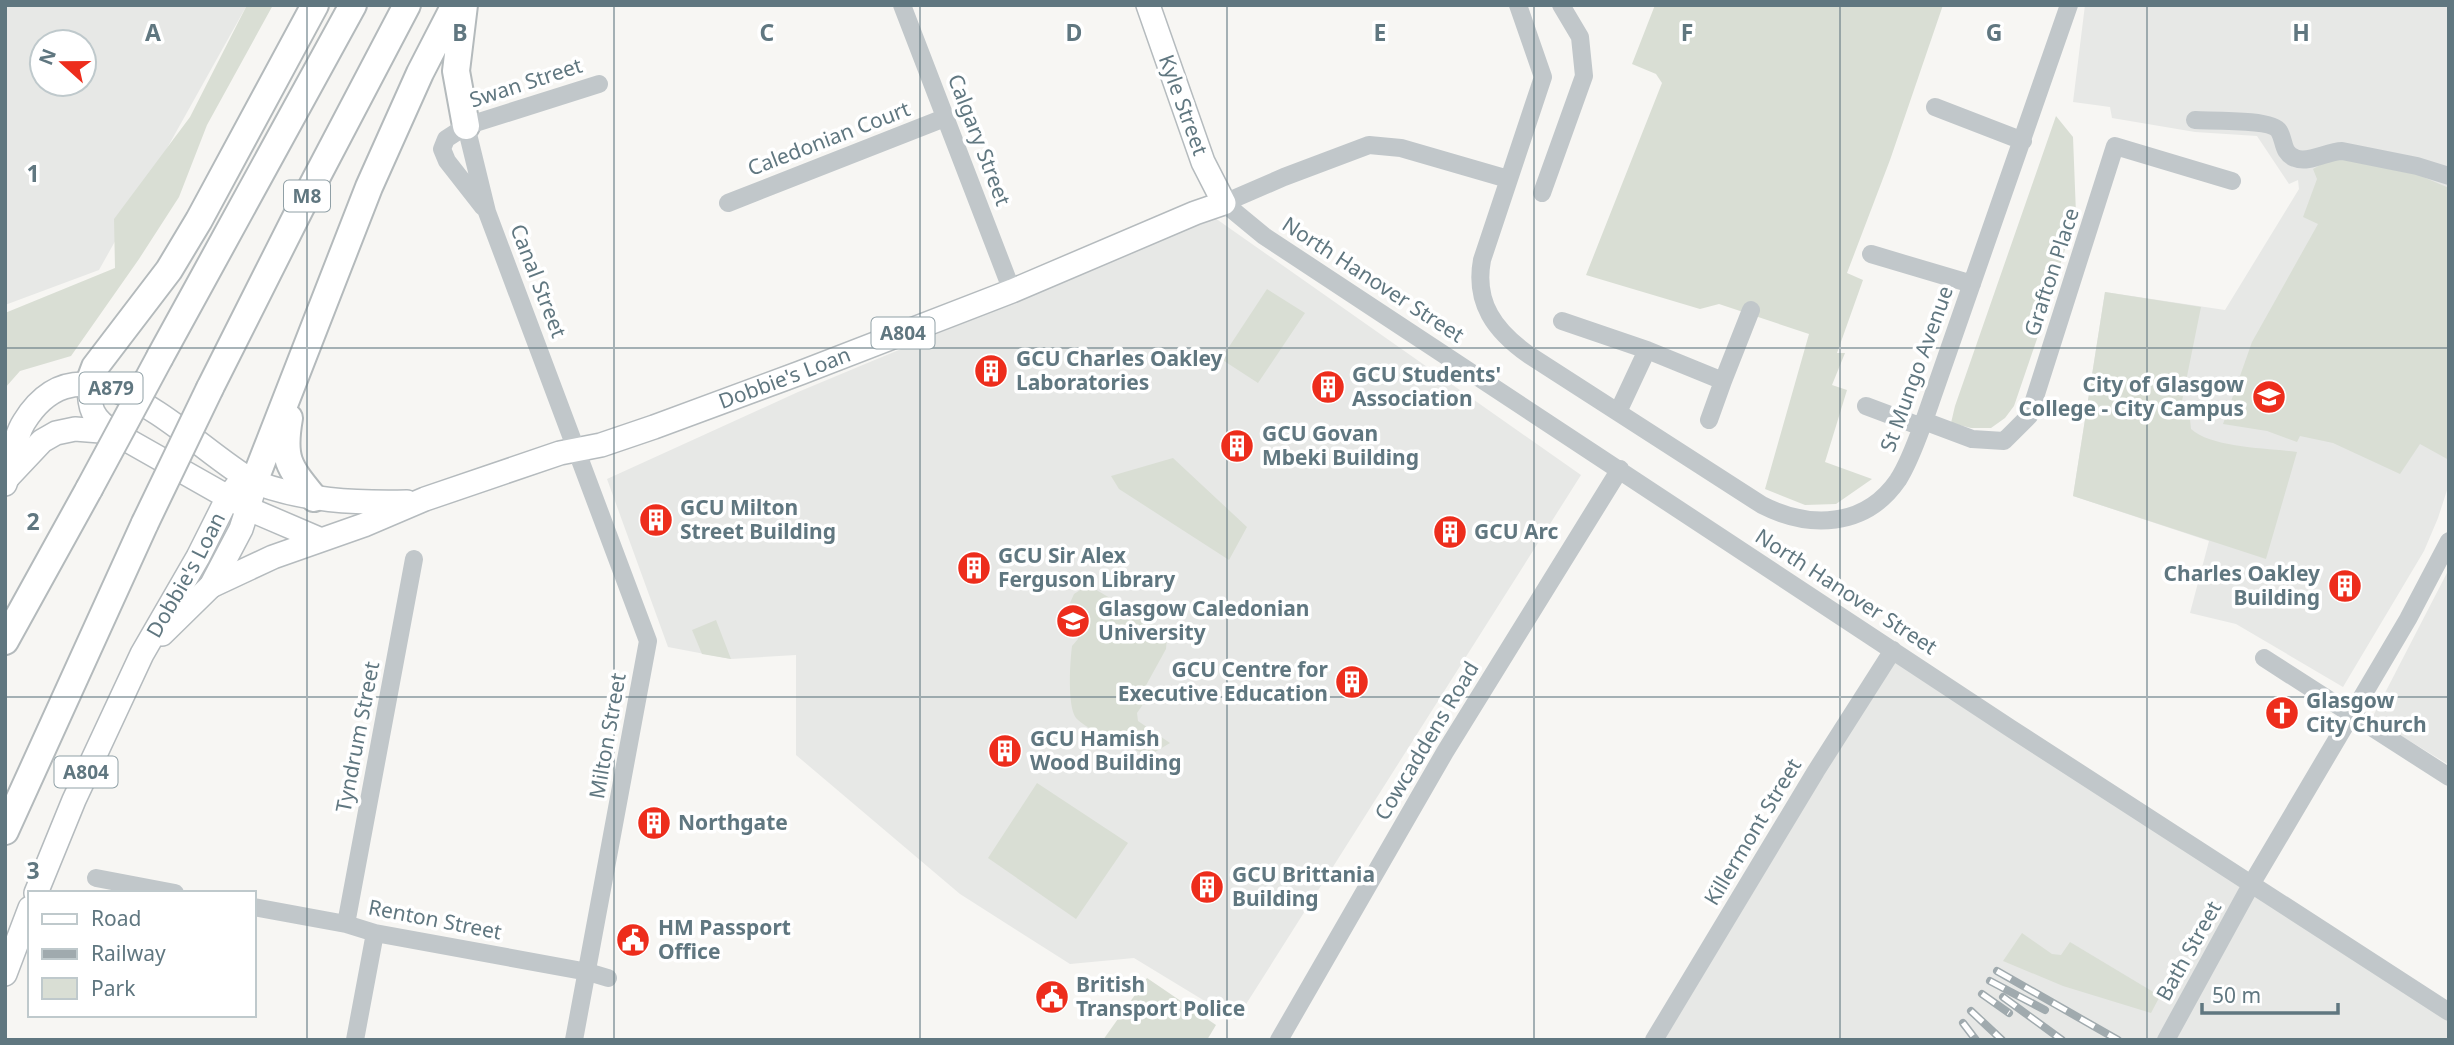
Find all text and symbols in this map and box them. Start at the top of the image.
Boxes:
text: A [145,16,161,48]
text: B [452,16,468,48]
text: C [760,16,775,48]
text: D [1066,16,1082,48]
text: E [1374,16,1386,48]
text: F [1681,16,1693,48]
text: G [1986,16,2002,48]
text: H [2292,16,2310,48]
north arrow [28,28,98,98]
text: N [32,45,62,69]
street label: Kyle Street [1153,50,1215,159]
street label: Swan Street [466,51,586,113]
street label: Calgary Street [942,70,1018,210]
street label: Caledonian Court [743,94,914,182]
text: 1 [26,157,40,189]
road number: M8 [284,180,330,212]
street label: Grafton Place [2017,204,2085,339]
street label: North Hanover Street [1277,210,1470,349]
street label: Canal Street [504,220,574,342]
street label: St Mungo Avenue [1873,282,1959,455]
road number: A804 [872,318,934,348]
street label: Dobbie's Loan [714,340,854,415]
place label: GCU Charles Oakley Laboratories [1016,344,1223,396]
building icon: GCU Charles Oakley Laboratories [972,352,1010,390]
place label: GCU Students' Association [1352,360,1501,412]
building icon: GCU Students' Association [1309,368,1347,406]
place label: City of Glasgow College - City Campus [2019,370,2244,422]
road number: A879 [80,372,142,404]
school or university icon: City of Glasgow College - City Campus [2250,378,2288,416]
place label: GCU Govan Mbeki Building [1262,419,1419,471]
building icon: GCU Govan Mbeki Building [1218,427,1256,465]
place label: GCU Milton Street Building [680,493,836,545]
building icon: GCU Milton Street Building [637,501,675,539]
text: 2 [26,505,40,537]
street label: Dobbie's Loan [139,507,231,642]
building icon: GCU Arc [1431,513,1469,551]
place label: GCU Arc [1474,517,1559,545]
street label: North Hanover Street [1750,522,1943,661]
place label: GCU Sir Alex Ferguson Library [998,541,1175,593]
building icon: GCU Sir Alex Ferguson Library [955,549,993,587]
place label: Charles Oakley Building [2164,559,2320,611]
building icon: Charles Oakley Building [2326,567,2364,605]
place label: Glasgow Caledonian University [1098,594,1309,646]
school or university icon: Glasgow Caledonian University [1054,602,1092,640]
place label: GCU Centre for Executive Education [1118,655,1329,707]
street label: Cowcaddens Road [1368,656,1485,825]
street label: Tyndrum Street [329,659,385,815]
building icon: GCU Centre for Executive Education [1333,663,1371,701]
street label: Milton Street [582,670,632,801]
place label: Glasgow City Church [2306,686,2427,738]
church icon: Glasgow City Church [2263,694,2301,732]
place label: GCU Hamish Wood Building [1030,724,1182,776]
building icon: GCU Hamish Wood Building [986,732,1024,770]
street label: Killermont Street [1697,752,1807,910]
road number: A804 [55,757,118,788]
building icon: Northgate [635,804,673,842]
place label: Northgate [678,808,788,836]
text: 3 [26,854,40,886]
place label: GCU Brittania Building [1232,860,1375,912]
building icon: GCU Brittania Building [1188,868,1226,906]
legend [28,891,256,1017]
street label: Renton Street [366,892,505,946]
street label: Bath Street [2149,895,2227,1005]
text: Road [91,904,141,932]
place label: HM Passport Office [658,913,791,965]
public building icon: HM Passport Office [614,921,652,959]
text: Railway [91,939,166,967]
place label: British Transport Police [1076,970,1245,1022]
scale bar [2202,972,2338,1016]
text: Park [91,974,136,1002]
public building icon: British Transport Police [1033,978,1071,1016]
text: 50 m [2212,981,2261,1009]

